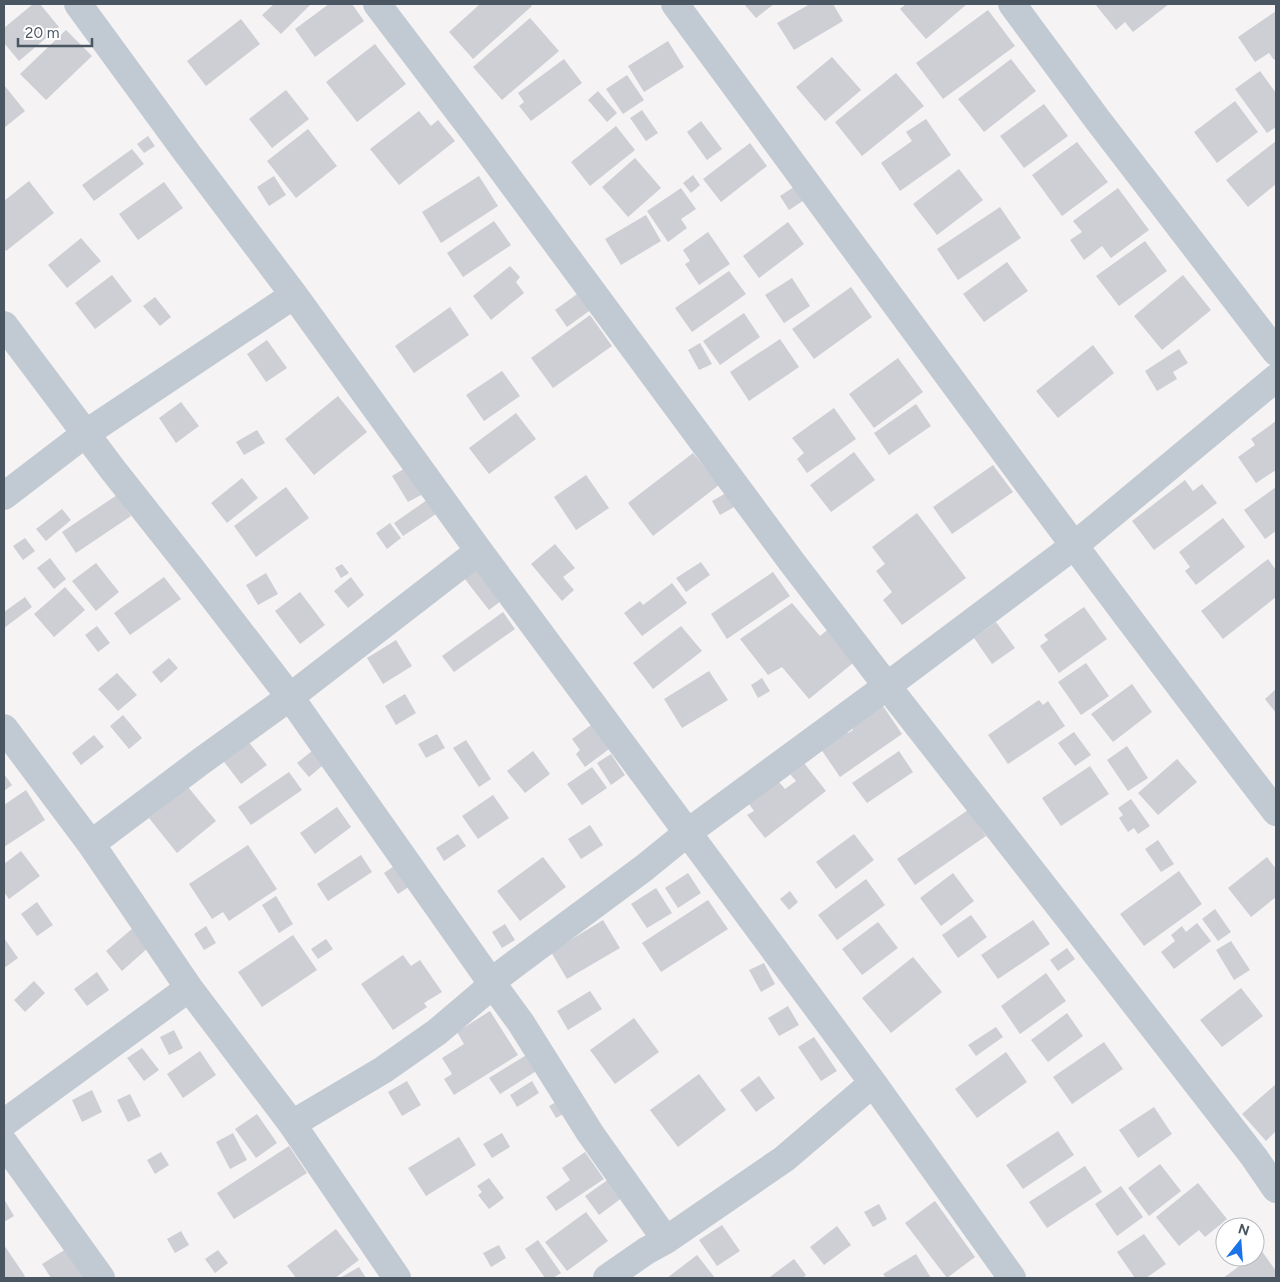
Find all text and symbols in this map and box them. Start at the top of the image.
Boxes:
scale bar [18,15,91,47]
text: 20 m [25,24,59,42]
north arrow [1215,1217,1265,1267]
text: N [1236,1220,1251,1240]

